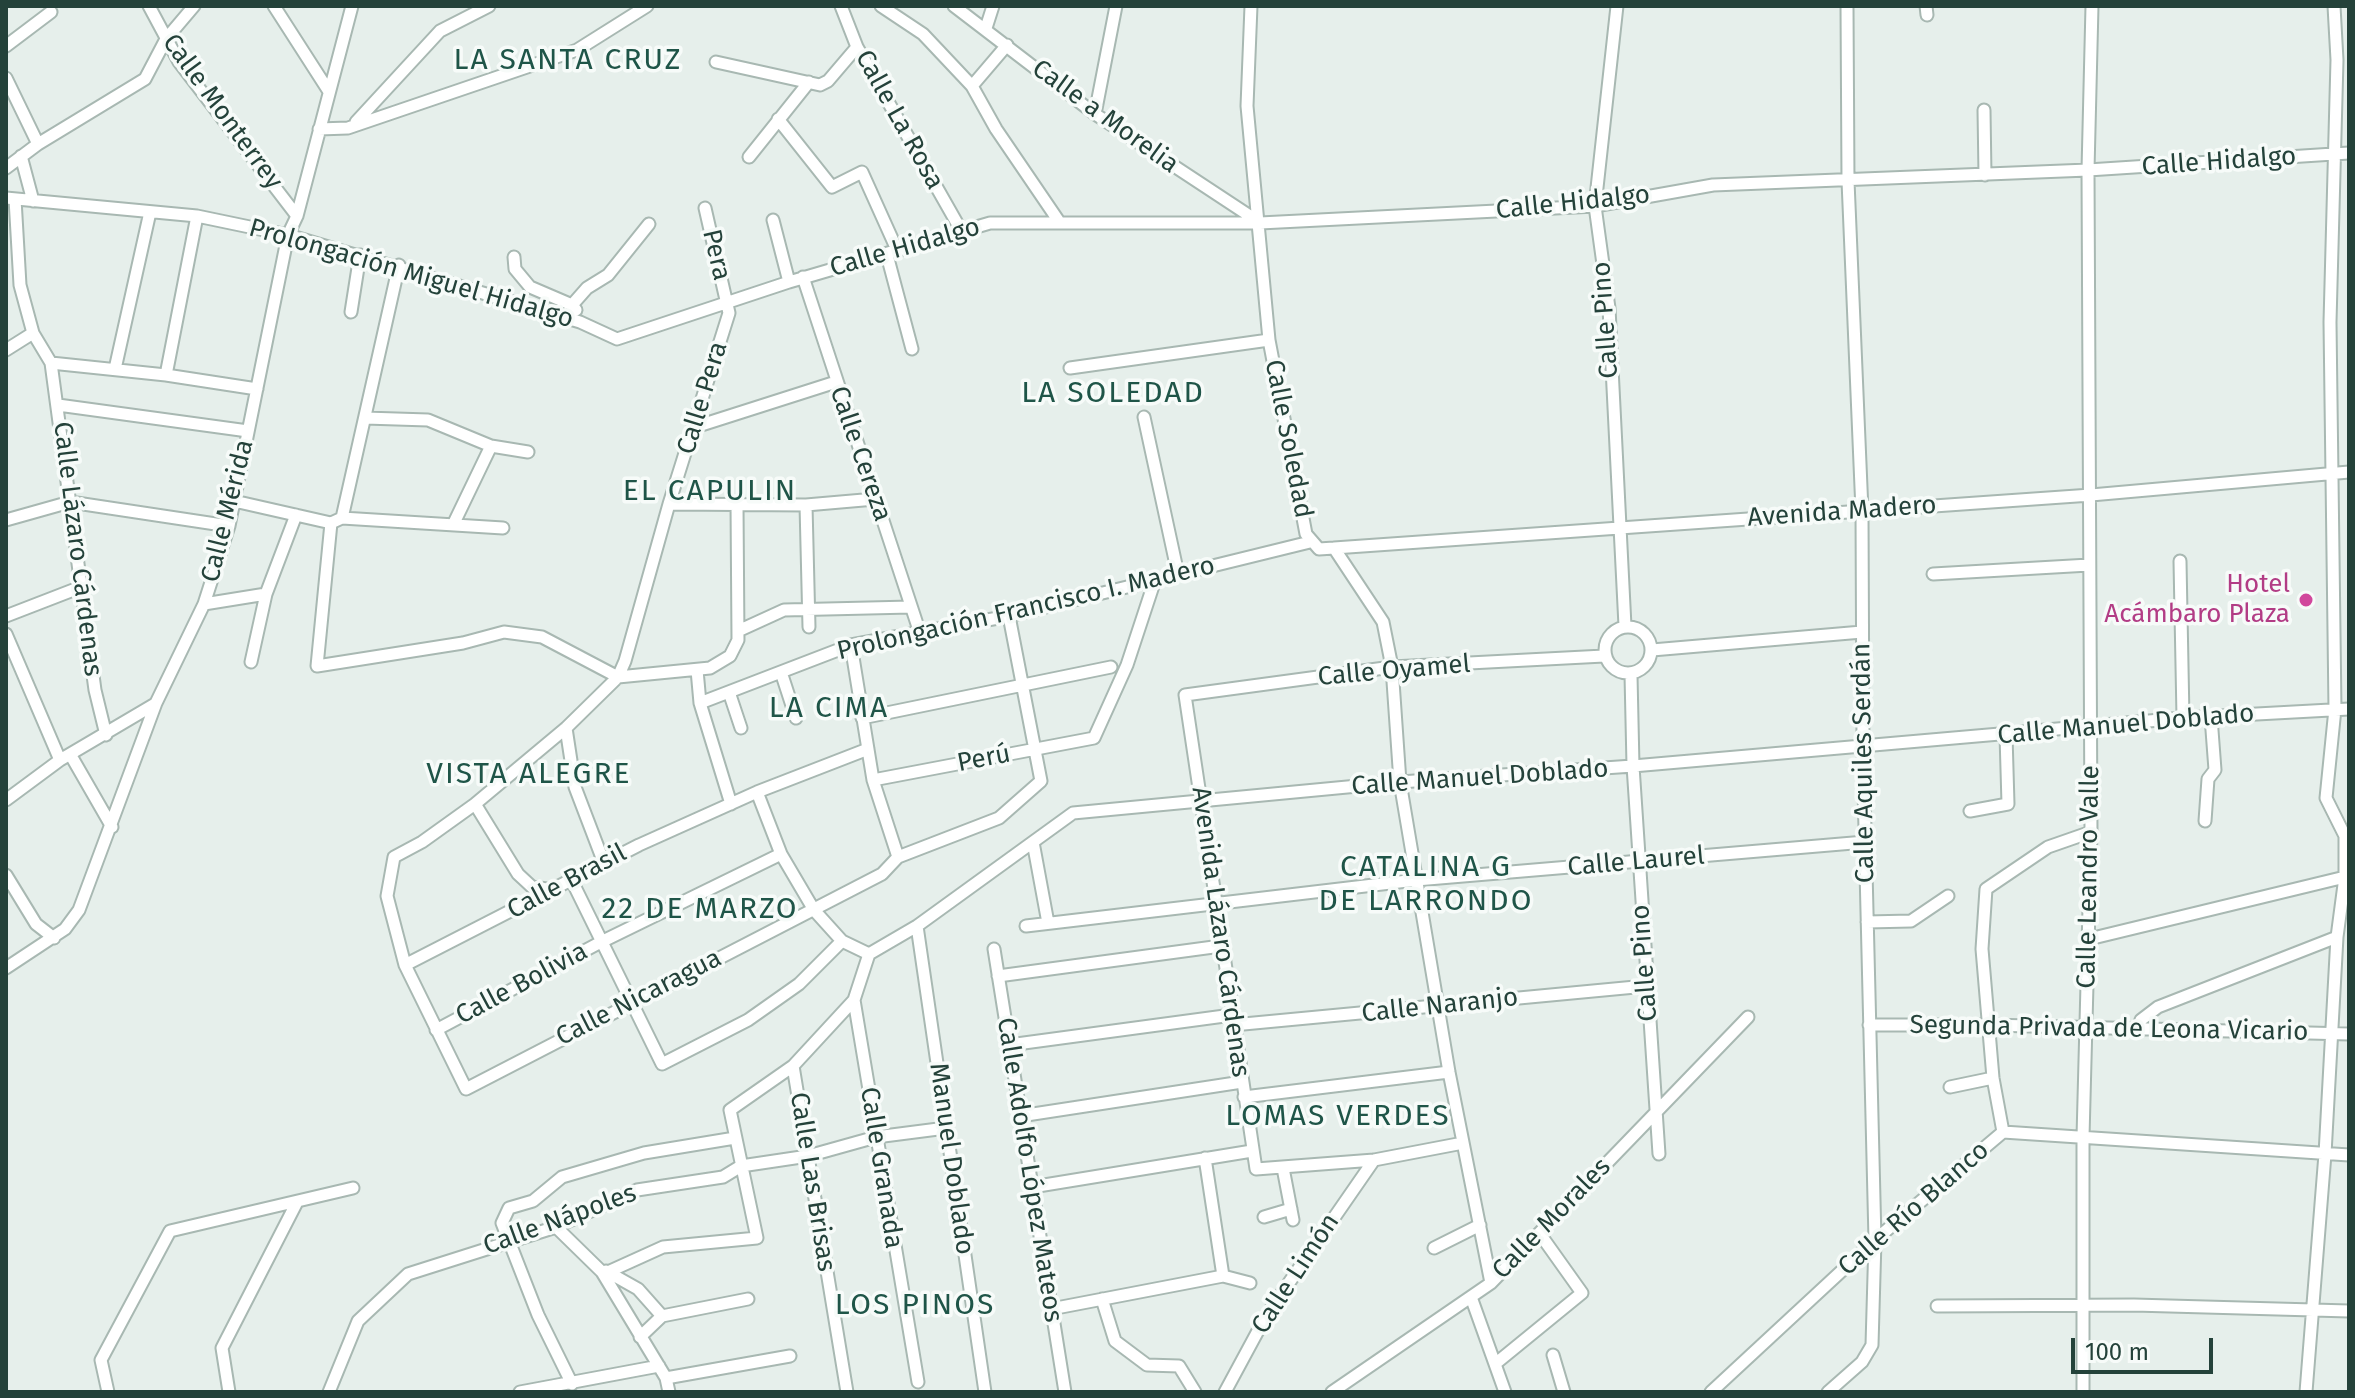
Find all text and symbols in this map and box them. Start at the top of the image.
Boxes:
street label: Calle Monterrey [155,28,289,196]
district label: LA SANTA CRUZ [453,43,683,79]
street label: Calle La Rosa [848,45,950,195]
street label: Calle a Morelia [1026,53,1184,181]
street label: Calle Hidalgo [2141,141,2297,183]
street label: Calle Hidalgo [1494,179,1652,227]
street label: Calle Hidalgo [826,212,984,284]
street label: Prolongación Miguel Hidalgo [245,213,577,335]
street label: Pera [695,226,737,284]
street label: Calle Pino [1586,260,1626,380]
street label: Calle Pera [671,338,735,458]
street label: Calle Soledad [1257,357,1319,521]
district label: LA SOLEDAD [1021,376,1205,412]
street label: Calle Cereza [822,382,898,526]
street label: Calle Lázaro Cárdenas [46,420,108,678]
street label: Calle Mérida [195,436,261,586]
district label: EL CAPULIN [623,474,797,510]
street label: Avenida Madero [1746,490,1938,534]
street label: Prolongación Francisco I. Madero [834,550,1218,668]
place label: Hotel Acámbaro Plaza [2104,569,2290,630]
marker: Hotel Acámbaro Plaza [2297,591,2315,609]
street label: Calle Aquiles Serdán [1846,643,1882,883]
street label: Calle Oyamel [1316,649,1472,693]
district label: LA CIMA [769,691,889,727]
street label: Calle Manuel Doblado [1996,698,2256,752]
street label: Perú [955,739,1013,779]
street label: Calle Manuel Doblado [1350,753,1610,803]
district label: VISTA ALEGRE [426,757,632,793]
street label: Calle Leandro Valle [2071,765,2107,989]
street label: Avenida Lázaro Cárdenas [1184,785,1256,1079]
street label: Calle Brasil [502,838,632,926]
street label: Calle Laurel [1566,840,1706,884]
district label: CATALINA G DE LARRONDO [1319,850,1533,920]
district label: 22 DE MARZO [601,892,799,928]
street label: Calle Pino [1625,903,1665,1023]
street label: Calle Bolivia [451,936,593,1032]
street label: Calle Nicaragua [551,943,727,1053]
street label: Calle Naranjo [1360,982,1520,1030]
street label: Segunda Privada de Leona Vicario [1909,1010,2309,1048]
street label: Calle Adolfo López Mateos [989,1015,1069,1325]
street label: Manuel Doblado [922,1061,980,1257]
street label: Calle Granada [853,1085,909,1251]
street label: Calle Las Brisas [782,1090,842,1274]
district label: LOMAS VERDES [1225,1099,1451,1135]
street label: Calle Río Blanco [1832,1135,1996,1283]
street label: Calle Morales [1486,1152,1618,1286]
street label: Calle Nápoles [479,1178,641,1262]
street label: Calle Limón [1246,1208,1346,1340]
district label: LOS PINOS [835,1288,995,1324]
scale bar [2075,1322,2217,1372]
text: 100 m [2085,1338,2149,1366]

